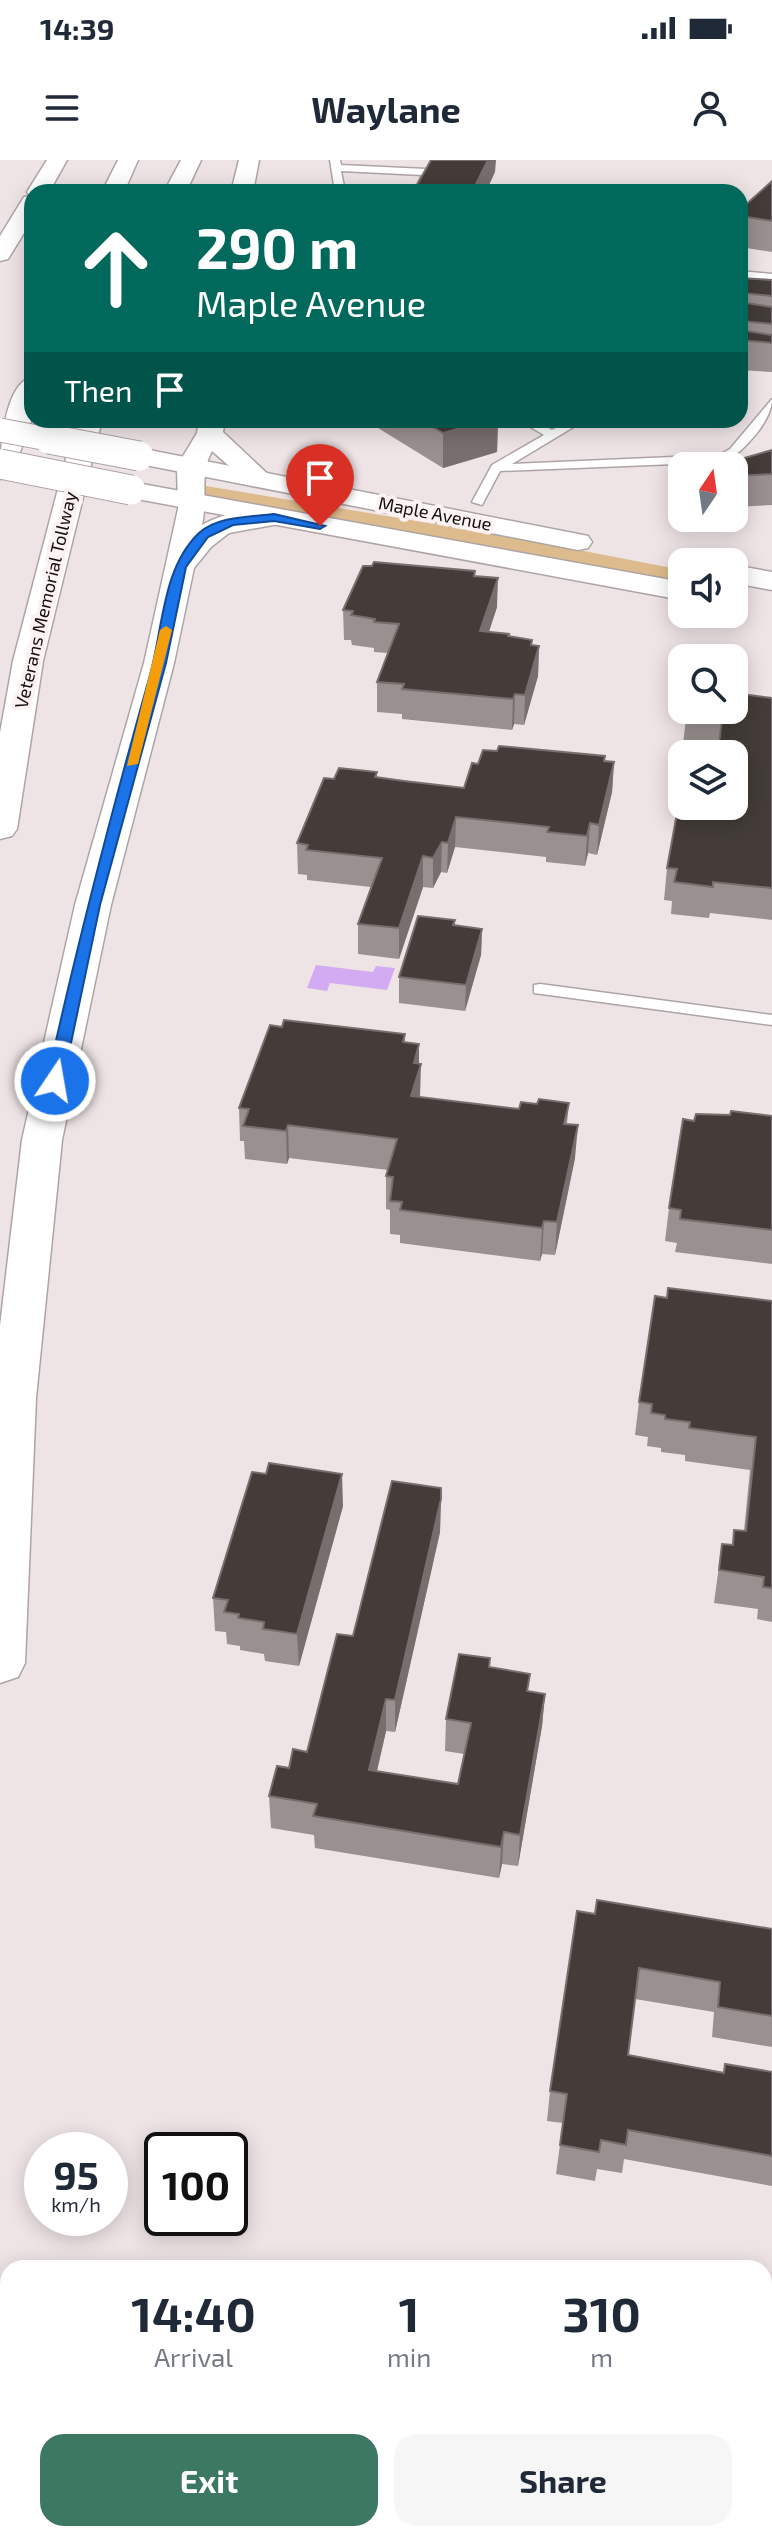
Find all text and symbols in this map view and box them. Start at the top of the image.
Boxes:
text: 14:39 [40,10,115,46]
icon: menu [40,86,84,130]
icon: person [688,86,732,130]
text: Waylane [311,87,461,130]
text: 290 m [196,213,358,280]
icon: ahead [64,216,168,320]
text: Maple Avenue [196,281,426,324]
icon: arrive [148,368,192,412]
text: Then [64,372,132,408]
pin [286,444,354,526]
north arrow [668,452,748,532]
map controls [668,452,748,820]
icon: arrive [298,456,342,500]
street label: Veterans Memorial Tollway [9,489,81,710]
street label: Maple Avenue [377,491,494,535]
button: sound [668,548,748,628]
button: search [668,644,748,724]
button: layers [668,740,748,820]
position arrow [13,1039,97,1123]
speed limit sign: 100 [144,2132,248,2236]
text: 95 [53,2150,99,2198]
text: km/h [51,2192,101,2216]
text: 14:40 [131,2284,256,2342]
text: 1 [399,2284,420,2342]
text: 310 [563,2284,641,2342]
text: Arrival [154,2341,233,2372]
text: min [387,2341,431,2372]
text: m [590,2341,613,2372]
button: Exit [40,2434,378,2526]
button: Share [394,2434,732,2526]

